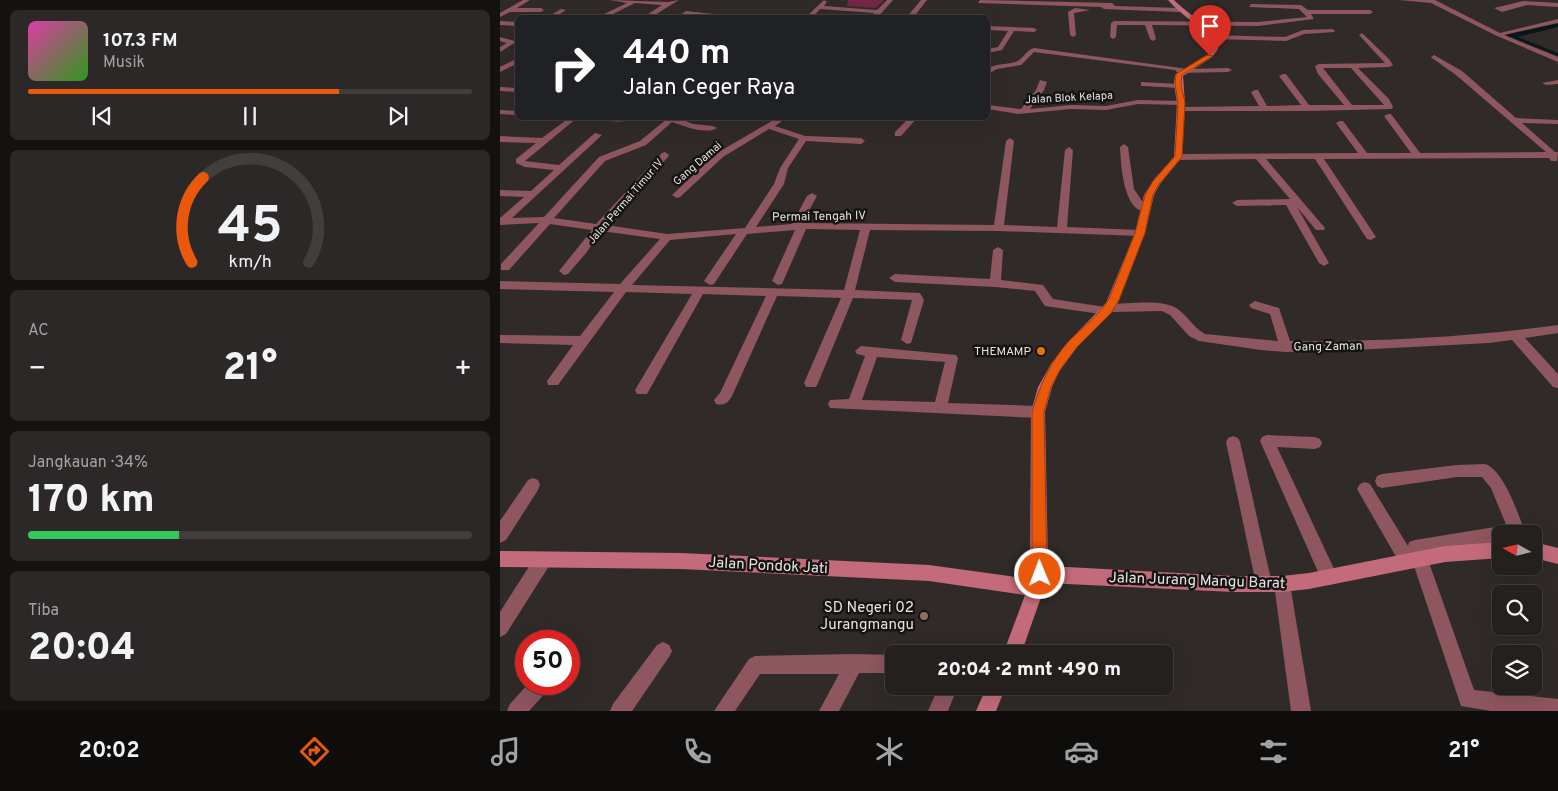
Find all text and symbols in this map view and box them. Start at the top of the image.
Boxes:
pin [1189,5,1231,56]
icon: arrive [1196,12,1224,40]
text: 107.3 FM [103,29,178,53]
text: 440 m [623,32,730,76]
icon: right [540,35,605,100]
text: Musik [103,53,145,73]
text: Jalan Ceger Raya [623,75,795,102]
street label: Jalan Blok Kelapa [1025,89,1114,107]
icon: previous [88,102,116,130]
icon: pause [236,102,264,130]
icon: next [384,102,412,130]
street label: Gang Damai [670,139,725,189]
street label: Jalan Permai Timur IV [585,156,667,247]
text: 45 [217,195,283,261]
street label: Permai Tengah IV [772,208,866,226]
text: km/h [228,251,272,274]
text: AC [28,321,49,341]
street label: Gang Zaman [1293,338,1363,356]
place label: THEMAMP [974,344,1031,360]
text: 21° [223,345,277,394]
marker: THEMAMP [1035,345,1047,357]
text: − [28,352,46,388]
text: + [454,352,472,388]
text: Jangkauan · 34% [28,453,148,473]
text: 170 km [28,477,155,526]
north arrow [1492,525,1542,575]
map controls [1492,525,1542,695]
position arrow [1013,547,1065,599]
street label: Jalan Pondok Jati [708,554,828,579]
street label: Jalan Jurang Mangu Barat [1108,569,1286,594]
button: search [1492,585,1542,635]
place label: SD Negeri 02 Jurangmangu [820,599,914,635]
text: Tiba [28,601,59,621]
marker: SD Negeri 02 Jurangmangu [918,610,930,622]
text: 20:04 [28,625,136,674]
speed limit sign: 50 [515,630,580,695]
button: layers [1492,645,1542,695]
text: 20:04 · 2 mnt · 490 m [937,658,1121,682]
icon: directions [297,734,332,769]
icon: music [488,734,523,769]
icon: phone [680,734,715,769]
icon: climate [872,734,907,769]
icon: car [1064,734,1099,769]
icon: filters [1256,734,1291,769]
text: 20:02 [78,738,140,765]
text: 21° [1448,738,1480,765]

